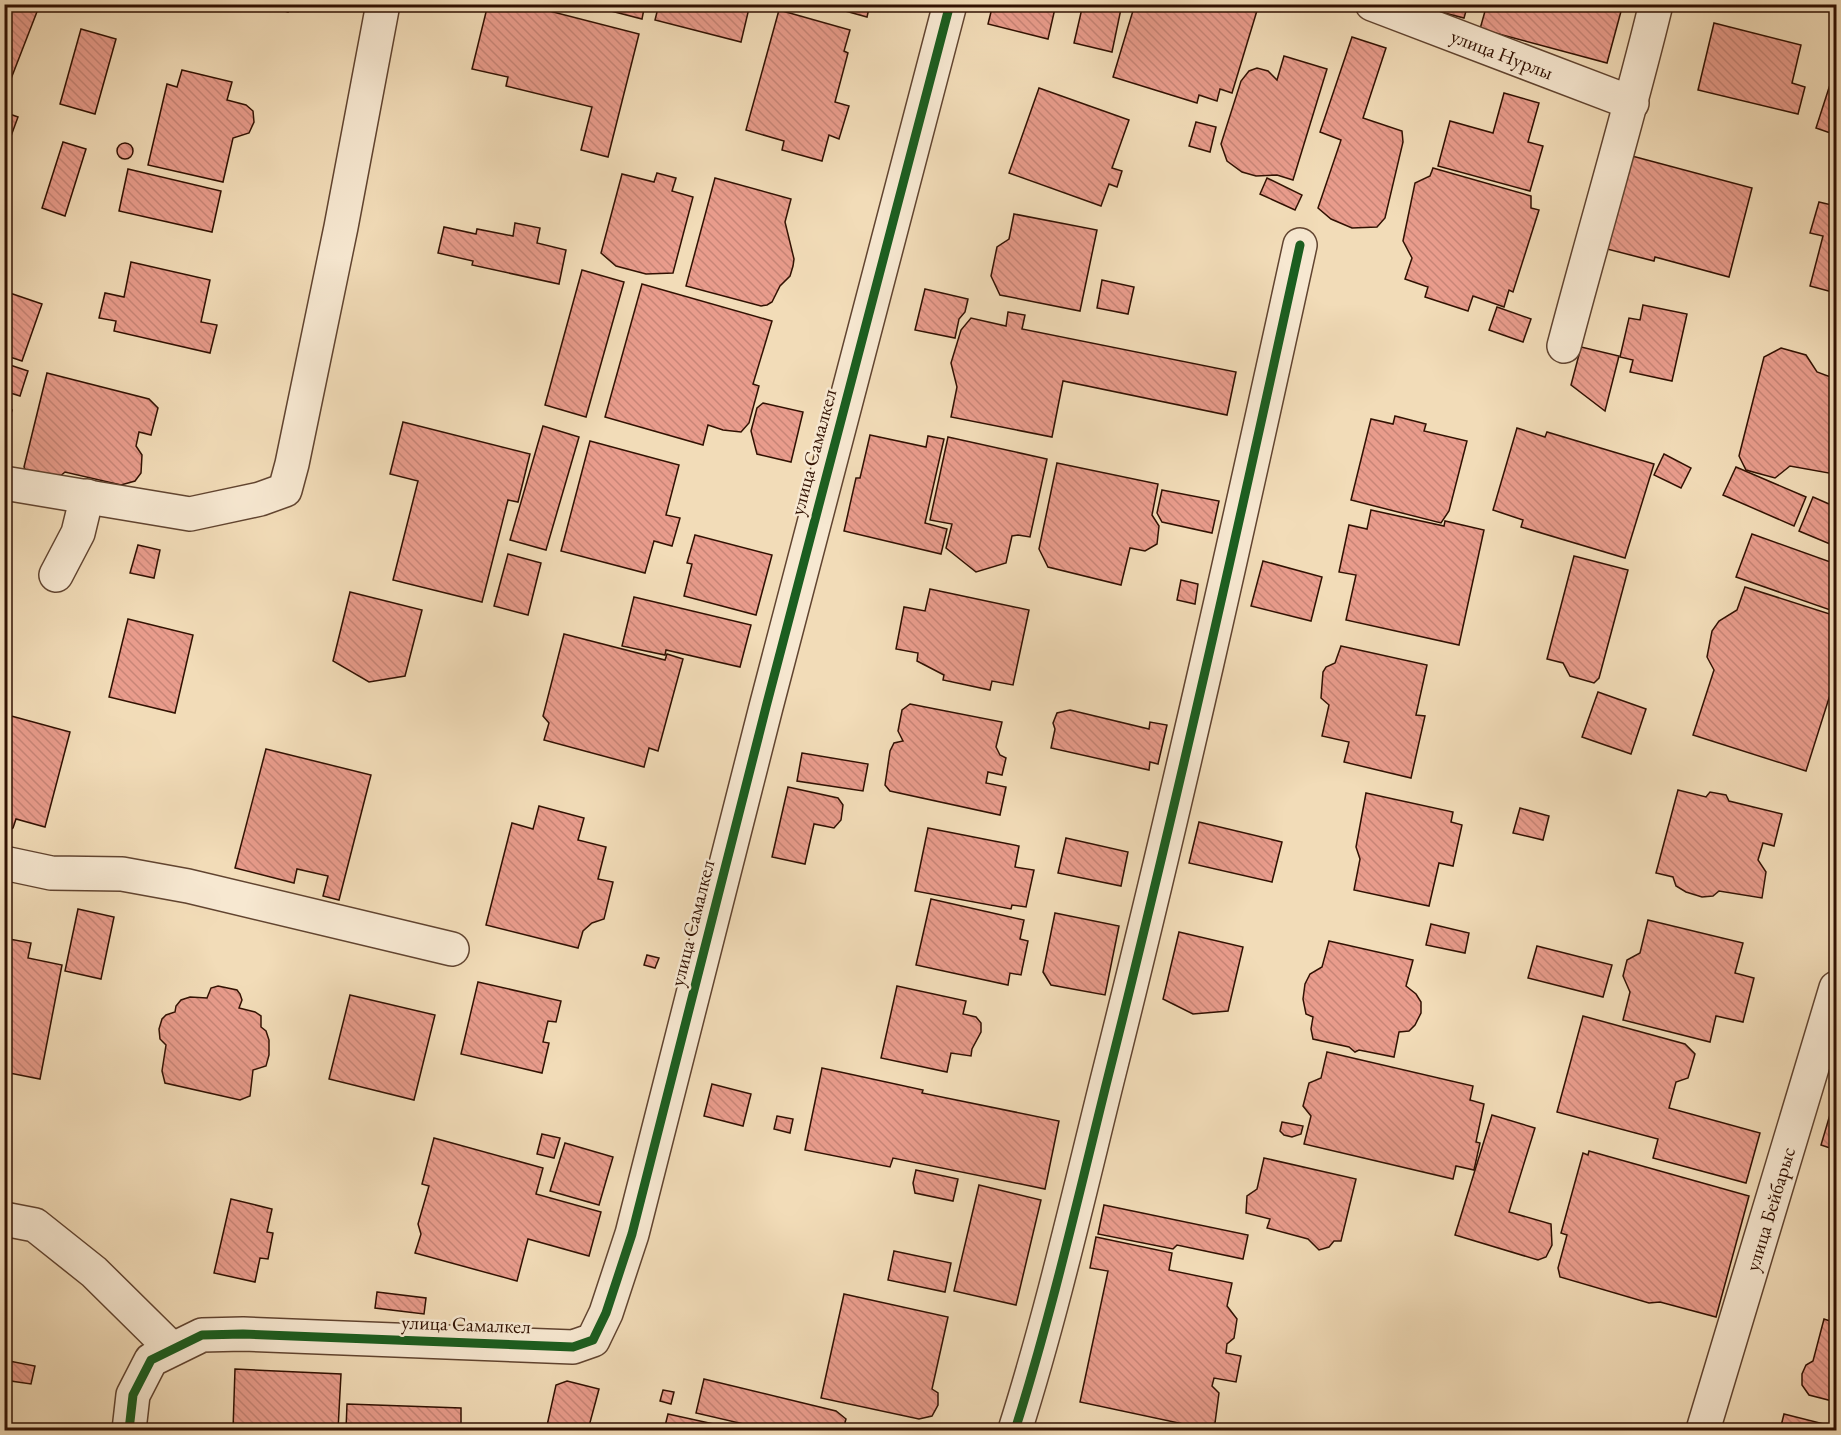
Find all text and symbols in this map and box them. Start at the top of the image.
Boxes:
street label: улица Нурлы [1447,23,1557,85]
street label: улица Самалкел [784,386,842,518]
street label: улица Самалкел [664,857,720,989]
street label: улица Бейбарыс [1739,1144,1801,1274]
street label: улица Самалкел [401,1309,532,1339]

